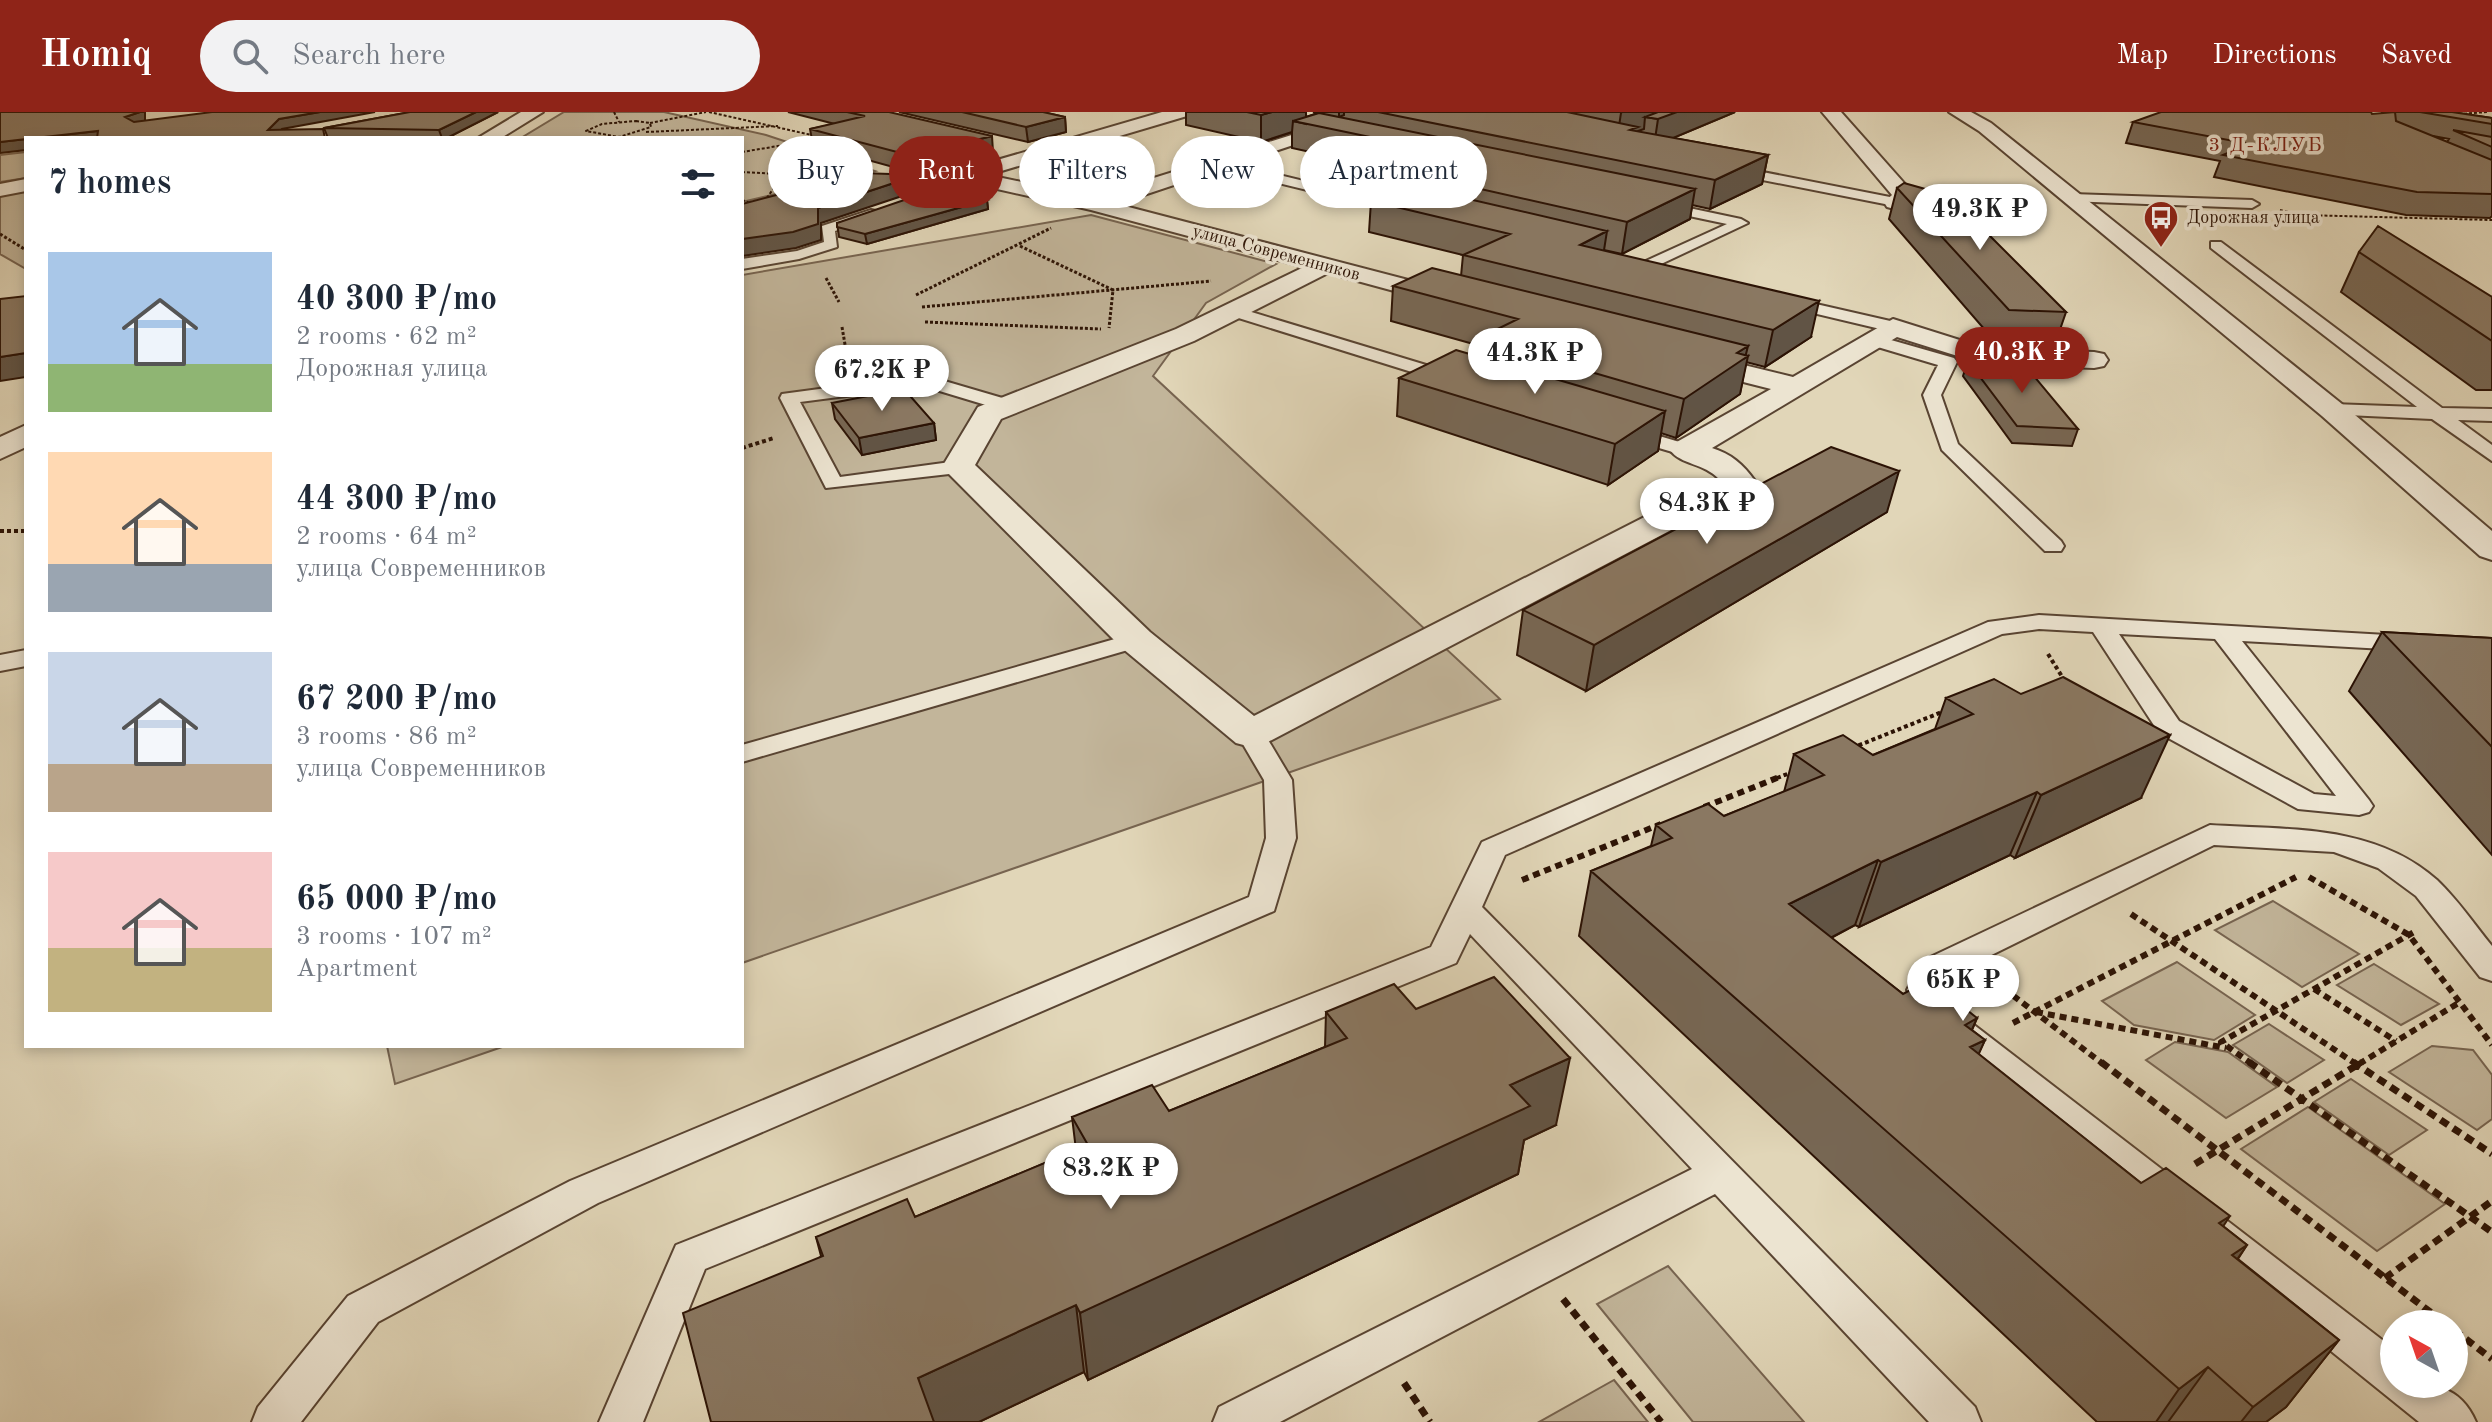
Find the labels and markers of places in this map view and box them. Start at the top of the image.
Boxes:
pin: 49.3K ₽ [1906,184,2054,252]
bus stop icon: Дорожная улица [2142,199,2180,249]
place label: Дорожная улица [2187,209,2320,227]
pin: 40.3K ₽ [1948,327,2096,395]
pin: 44.3K ₽ [1461,328,1609,396]
pin: 67.2K ₽ [808,345,956,413]
pin: 84.3K ₽ [1633,478,1781,546]
pin: 65K ₽ [1907,955,2019,1023]
pin: 83.2K ₽ [1037,1143,1185,1211]

